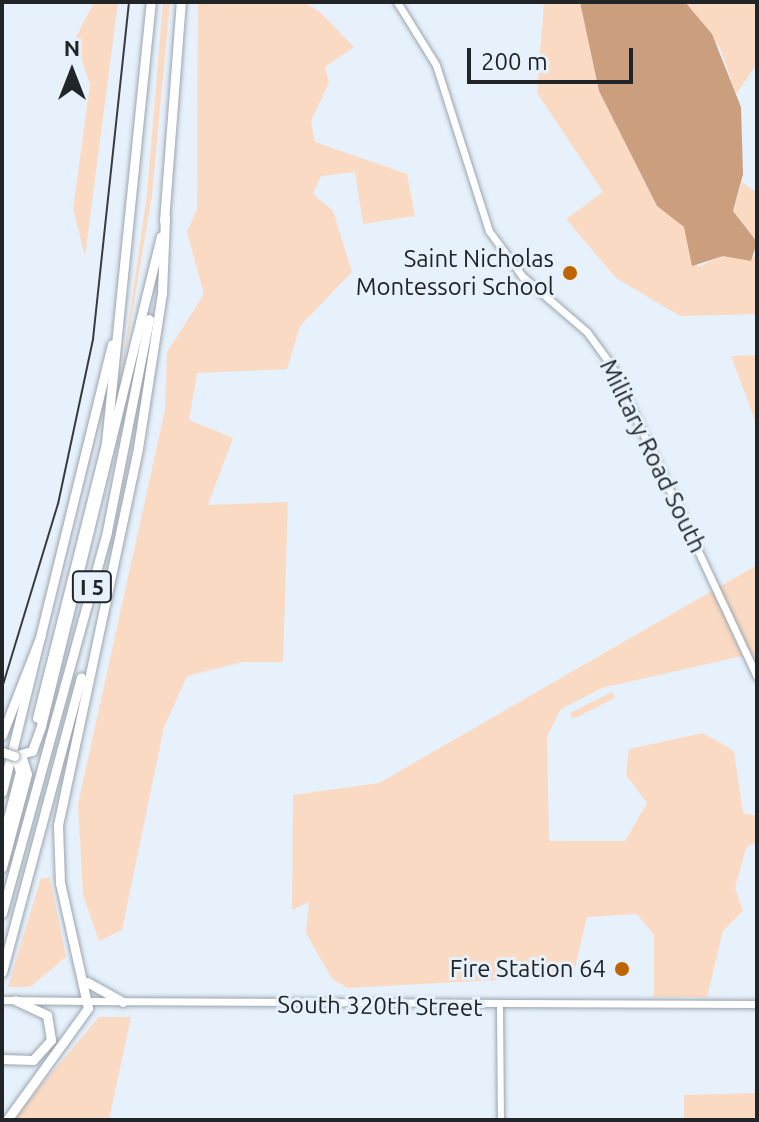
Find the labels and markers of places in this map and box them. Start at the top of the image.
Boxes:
place label: Saint Nicholas Montessori School [356,245,554,301]
marker: Saint Nicholas Montessori School [561,264,579,282]
place label: Fire Station 64 [450,955,606,983]
marker: Fire Station 64 [613,960,631,978]

